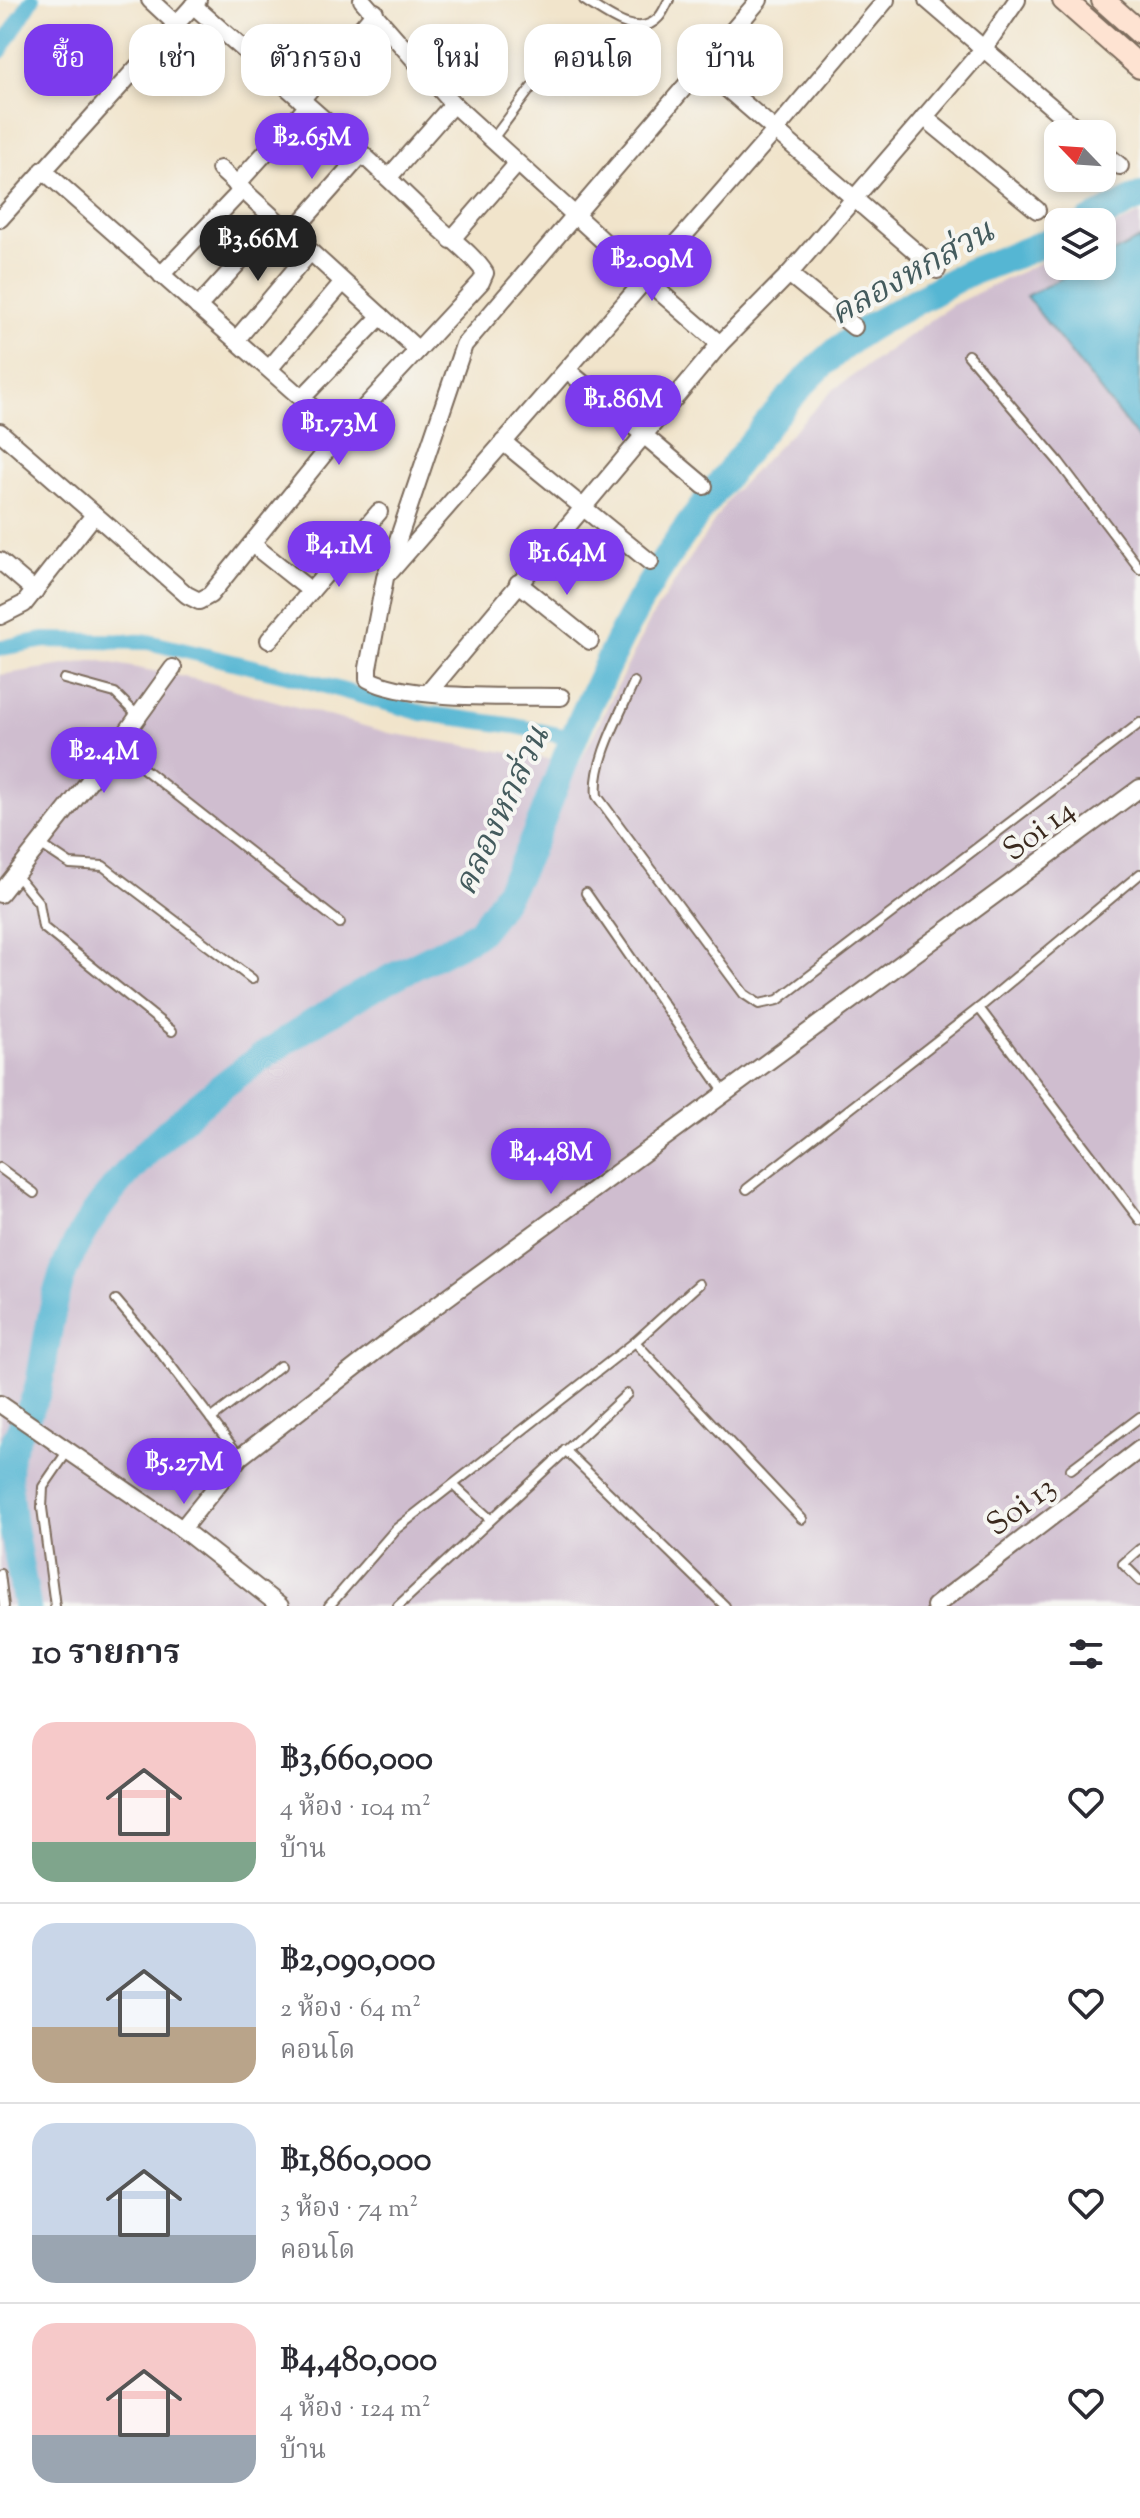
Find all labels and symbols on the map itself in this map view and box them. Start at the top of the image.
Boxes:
pin: ฿2.65M [247,113,377,181]
north arrow [1044,120,1116,192]
water label: คลองหกส่วน [821,208,1004,340]
pin: ฿3.66M [193,215,323,283]
pin: ฿2.09M [587,235,717,303]
pin: ฿1.86M [558,375,688,443]
pin: ฿1.73M [274,399,404,467]
pin: ฿4.1M [283,521,395,589]
pin: ฿1.64M [502,529,632,597]
water label: คลองหกส่วน [443,718,564,904]
pin: ฿2.4M [48,727,160,795]
street label: Soi 14 [994,789,1085,874]
pin: ฿4.48M [486,1128,616,1196]
pin: ฿5.27M [119,1438,249,1506]
street label: Soi 13 [977,1466,1066,1549]

